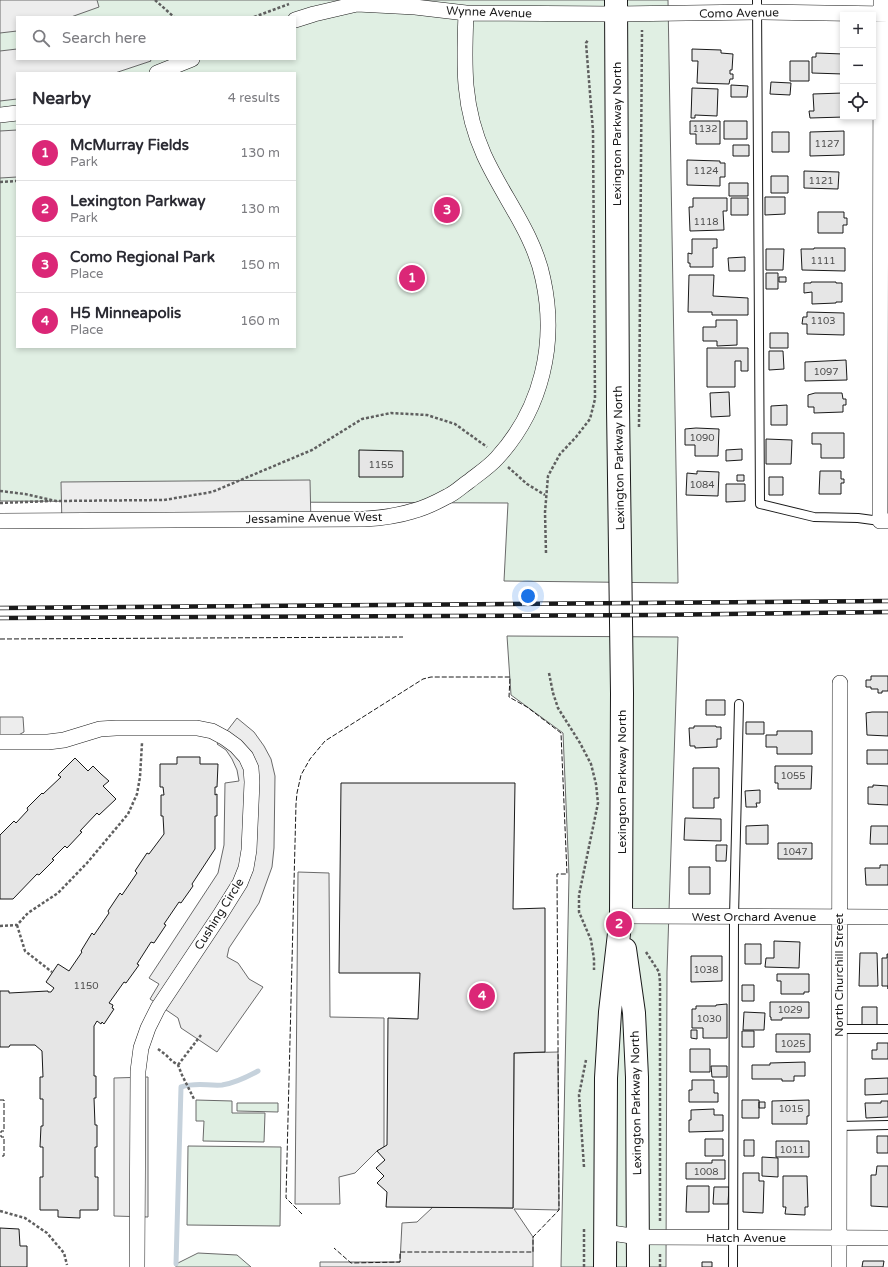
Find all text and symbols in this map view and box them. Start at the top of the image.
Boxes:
street label: Wynne Avenue [446,4,532,21]
street label: Como Avenue [699,5,779,21]
map controls [840,12,876,120]
button: + [840,12,876,48]
search box [16,16,296,60]
icon: search [30,27,52,49]
text: Search here [62,29,146,47]
button: − [840,48,876,84]
street label: Lexington Parkway North [610,62,624,206]
button: locate [840,84,876,120]
text: Nearby [32,88,91,109]
text: 4 results [228,90,280,106]
house number: 1132 [692,123,718,135]
text: McMurray Fields [70,136,189,154]
house number: 1127 [814,138,840,150]
text: 1 [41,145,49,161]
text: 130 m [240,145,280,161]
text: Park [70,154,98,170]
house number: 1124 [693,165,719,177]
house number: 1121 [808,175,834,187]
text: Lexington Parkway [70,192,205,210]
pin: 3 [434,195,460,225]
text: 2 [41,201,49,217]
text: 130 m [240,201,280,217]
text: Park [70,210,98,226]
house number: 1118 [693,216,719,228]
text: Como Regional Park [70,248,215,266]
house number: 1111 [810,255,836,267]
text: 3 [41,257,49,273]
text: 150 m [240,257,280,273]
pin: 1 [399,263,425,293]
text: Place [70,266,103,282]
text: H5 Minneapolis [70,304,181,322]
text: 4 [41,313,49,329]
text: 160 m [240,313,280,329]
house number: 1103 [810,315,836,327]
text: Place [70,322,103,338]
house number: 1097 [813,366,839,378]
street label: Lexington Parkway North [611,386,627,530]
house number: 1090 [689,432,715,444]
house number: 1155 [368,459,394,471]
house number: 1084 [689,479,715,491]
street label: Jessamine Avenue West [246,510,383,526]
your location [518,586,538,606]
street label: Lexington Parkway North [615,710,629,854]
house number: 1055 [780,770,806,782]
house number: 1047 [782,846,808,858]
street label: Cushing Circle [191,876,247,952]
pin: 2 [606,909,632,939]
street label: West Orchard Avenue [692,910,816,924]
street label: North Churchill Street [832,913,846,1037]
house number: 1038 [693,964,719,976]
house number: 1150 [73,980,99,992]
pin: 4 [469,981,495,1011]
house number: 1029 [777,1004,803,1016]
house number: 1030 [696,1013,722,1025]
street label: Lexington Parkway North [628,1031,644,1175]
house number: 1025 [780,1038,806,1050]
house number: 1015 [778,1103,804,1115]
house number: 1011 [779,1144,805,1156]
house number: 1008 [693,1166,719,1178]
street label: Hatch Avenue [706,1231,786,1245]

